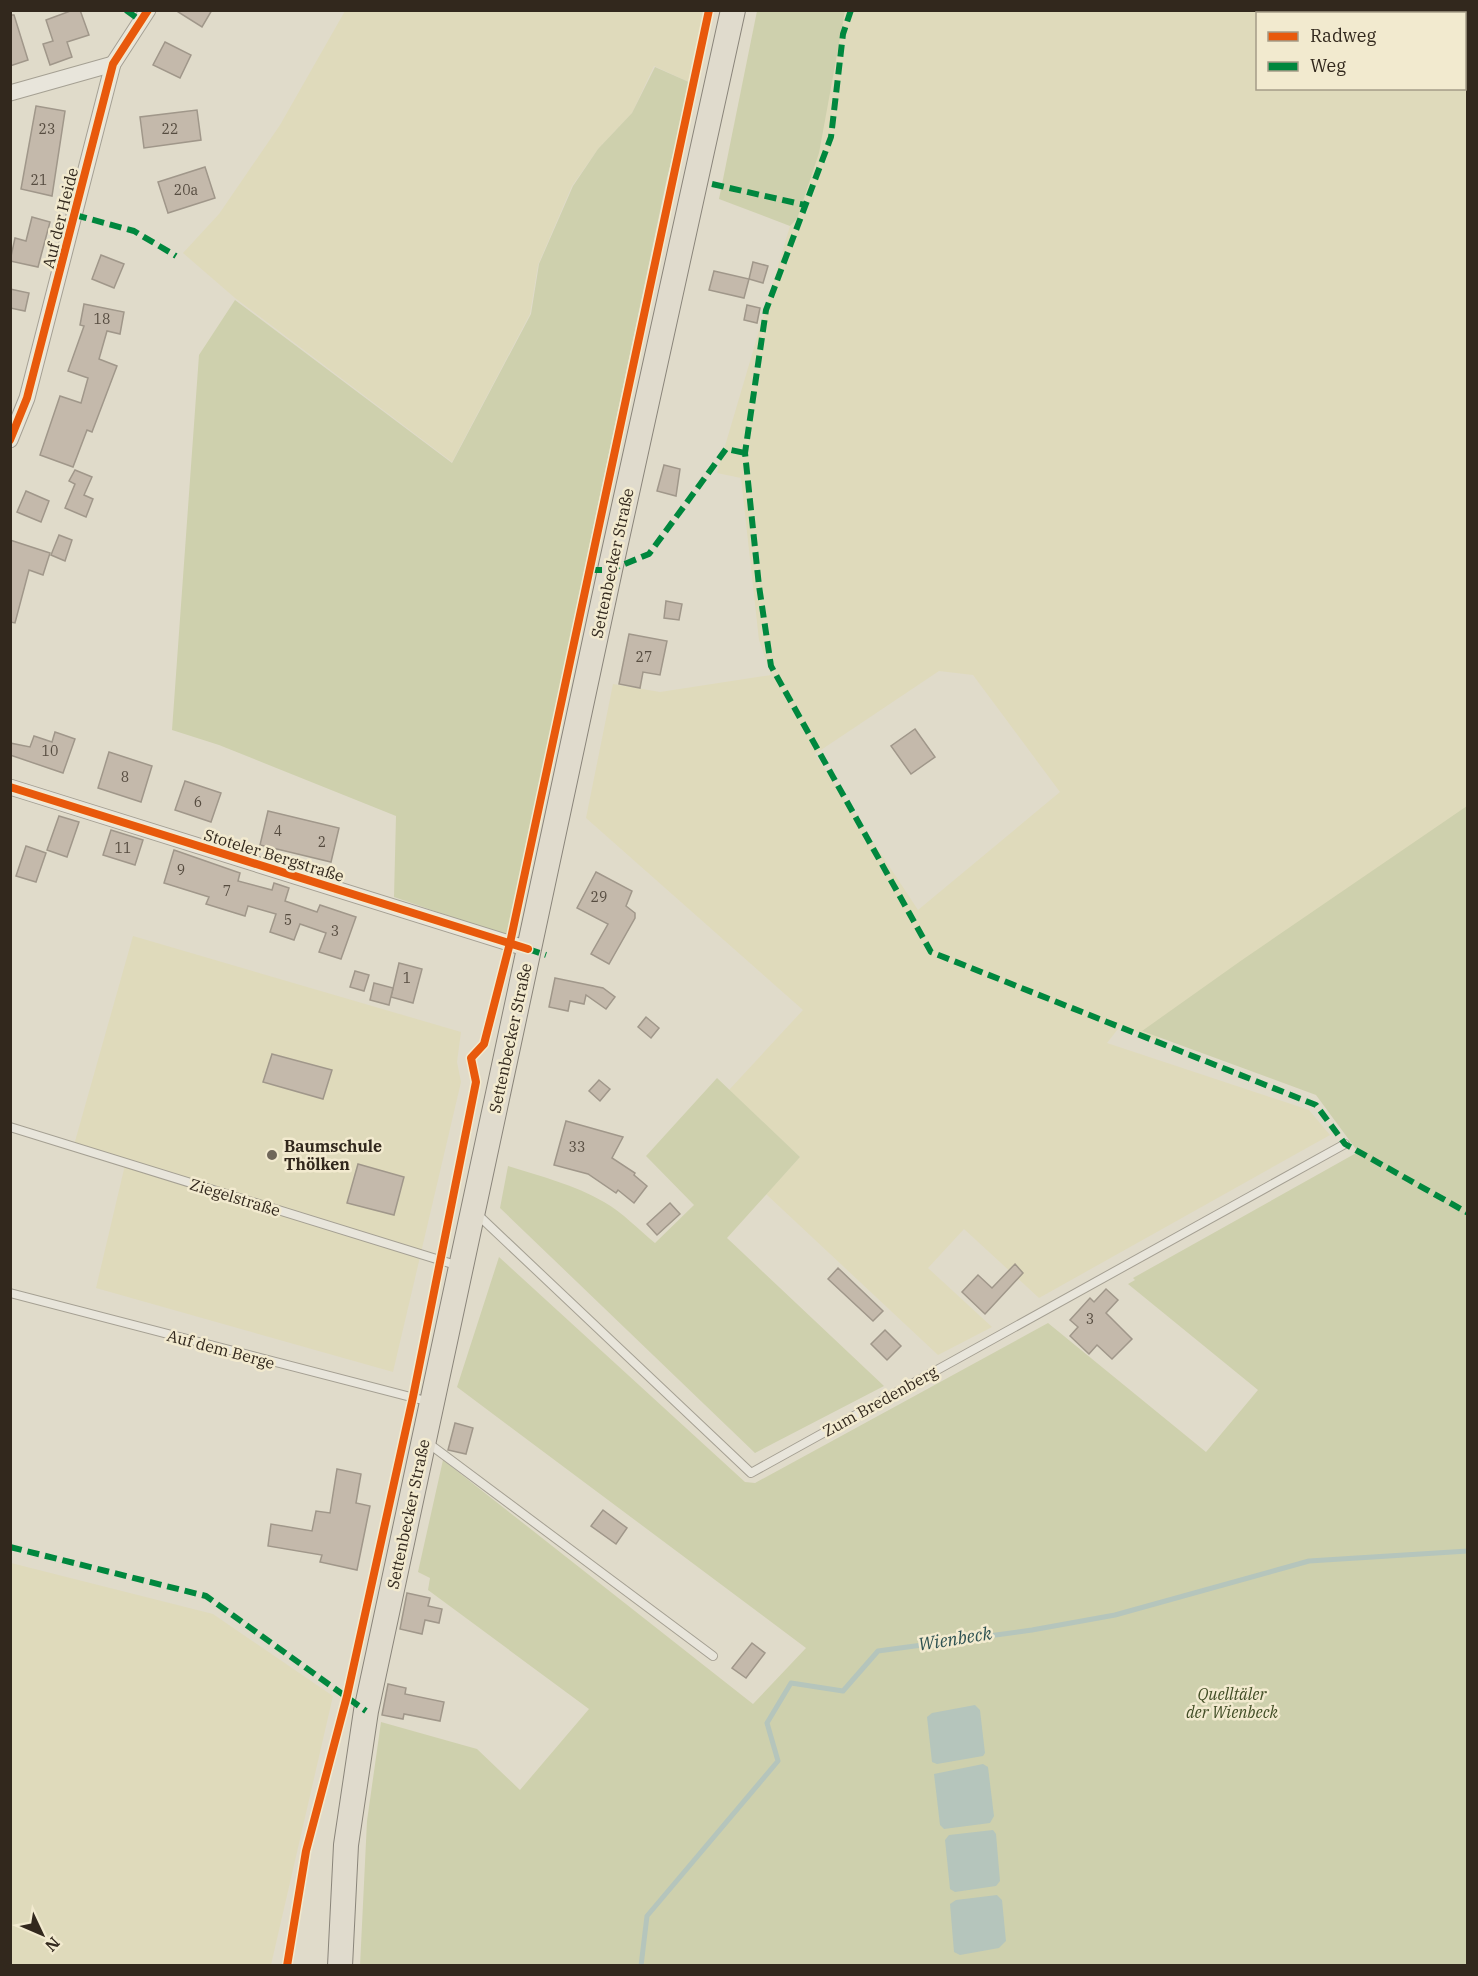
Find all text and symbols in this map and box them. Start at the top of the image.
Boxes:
legend [1256,12,1466,90]
text: Radweg [1310,24,1376,47]
text: Weg [1310,54,1346,77]
house number: 23 [39,120,55,138]
house number: 22 [162,120,178,138]
street label: Auf der Heide [38,165,82,271]
house number: 21 [31,171,47,189]
house number: 20a [174,181,199,199]
house number: 18 [94,310,110,328]
street label: Settenbecker Straße [586,486,638,640]
house number: 27 [636,648,652,666]
house number: 10 [42,742,58,760]
house number: 8 [121,768,129,786]
house number: 6 [194,793,202,811]
house number: 4 [274,822,282,840]
street label: Stoteler Bergstraße [201,824,347,886]
house number: 2 [318,833,326,851]
house number: 11 [115,839,131,857]
house number: 9 [177,861,185,879]
house number: 7 [223,882,231,900]
house number: 29 [591,888,607,906]
house number: 5 [284,911,292,929]
house number: 3 [331,922,339,940]
street label: Settenbecker Straße [484,961,536,1115]
house number: 1 [403,969,411,987]
place label: Baumschule Thölken [284,1136,382,1174]
house number: 33 [569,1138,585,1156]
marker: Baumschule Thölken [265,1148,279,1162]
street label: Ziegelstraße [187,1174,283,1220]
house number: 3 [1086,1310,1094,1328]
street label: Auf dem Berge [165,1325,277,1373]
street label: Zum Bredenberg [819,1361,941,1441]
street label: Settenbecker Straße [382,1437,434,1591]
water label: Wienbeck [916,1621,994,1656]
park label: Quelltäler der Wienbeck [1186,1684,1279,1722]
north arrow [12,1904,72,1964]
text: N [41,1933,64,1956]

